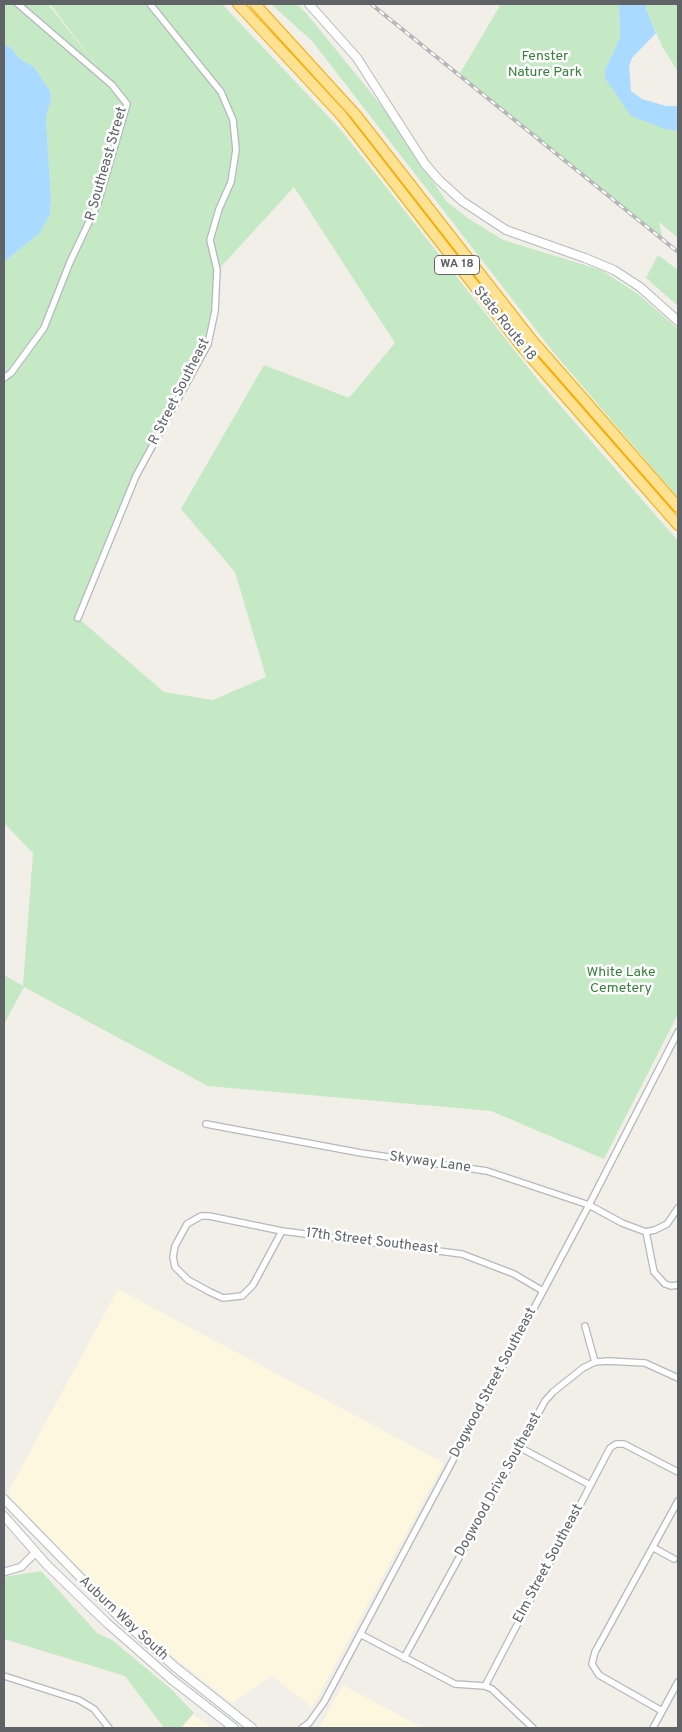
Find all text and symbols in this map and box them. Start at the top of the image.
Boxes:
park label: Fenster Nature Park [508,49,582,82]
street label: R Southeast Street [83,105,131,223]
road number: WA 18 [434,256,480,274]
street label: State Route 18 [469,283,539,365]
street label: R Street Southeast [146,336,214,448]
park label: White Lake Cemetery [587,965,655,998]
street label: Skyway Lane [388,1149,472,1177]
street label: 17th Street Southeast [305,1226,439,1258]
street label: Dogwood Street Southeast [447,1305,541,1461]
street label: Dogwood Drive Southeast [452,1410,546,1560]
street label: Elm Street Southeast [510,1502,588,1626]
street label: Auburn Way South [75,1573,171,1665]

